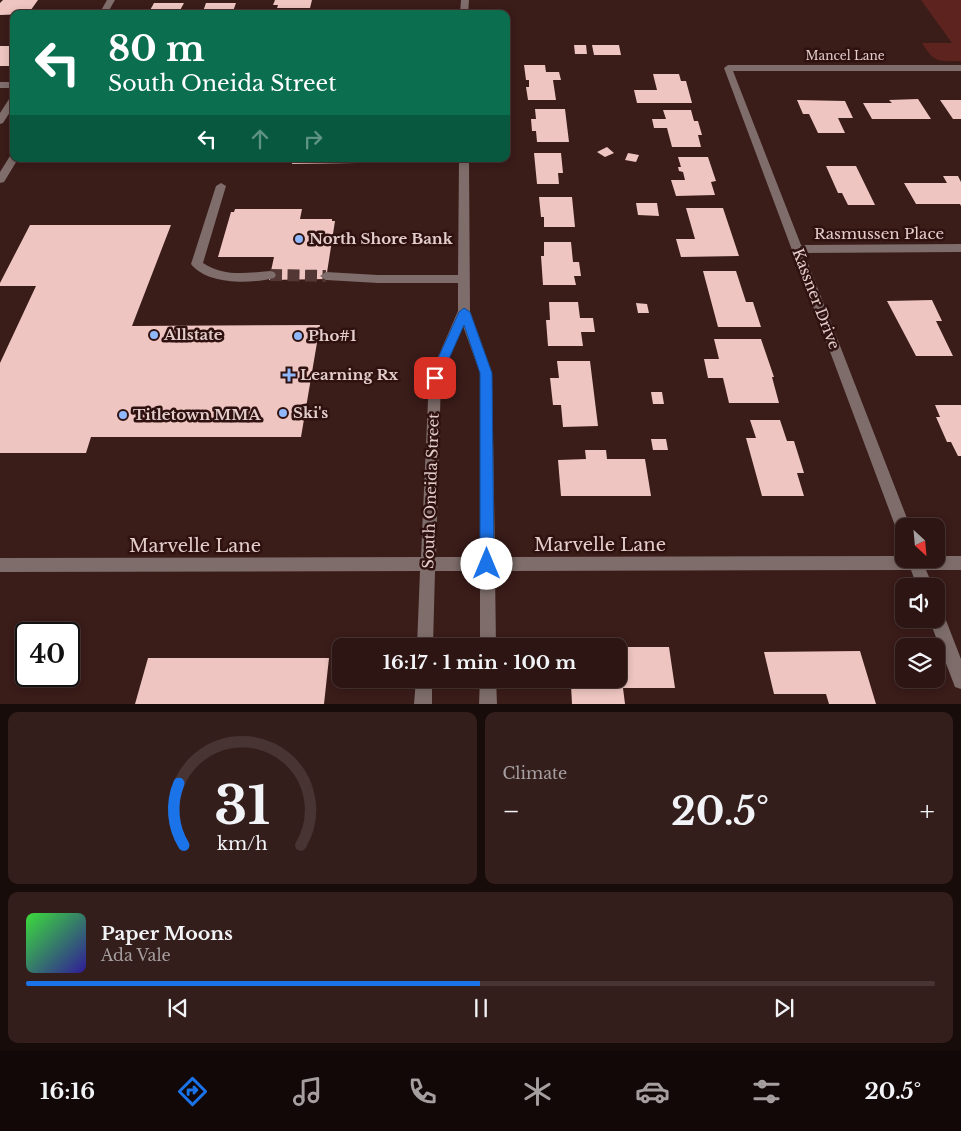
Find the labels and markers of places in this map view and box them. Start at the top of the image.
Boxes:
place label: North Shore Bank [309,229,454,248]
marker: North Shore Bank [293,233,305,245]
place label: Allstate [163,325,223,344]
place label: Pho#1 [308,326,357,345]
marker: Allstate [148,329,160,341]
marker: Pho#1 [292,330,304,342]
pin [414,357,456,399]
place label: Learning Rx [300,365,399,384]
marker: Learning Rx [282,368,296,382]
place label: Ski's [293,403,328,422]
place label: Titletown MMA [133,405,261,424]
marker: Ski's [277,407,289,419]
marker: Titletown MMA [117,409,129,421]

